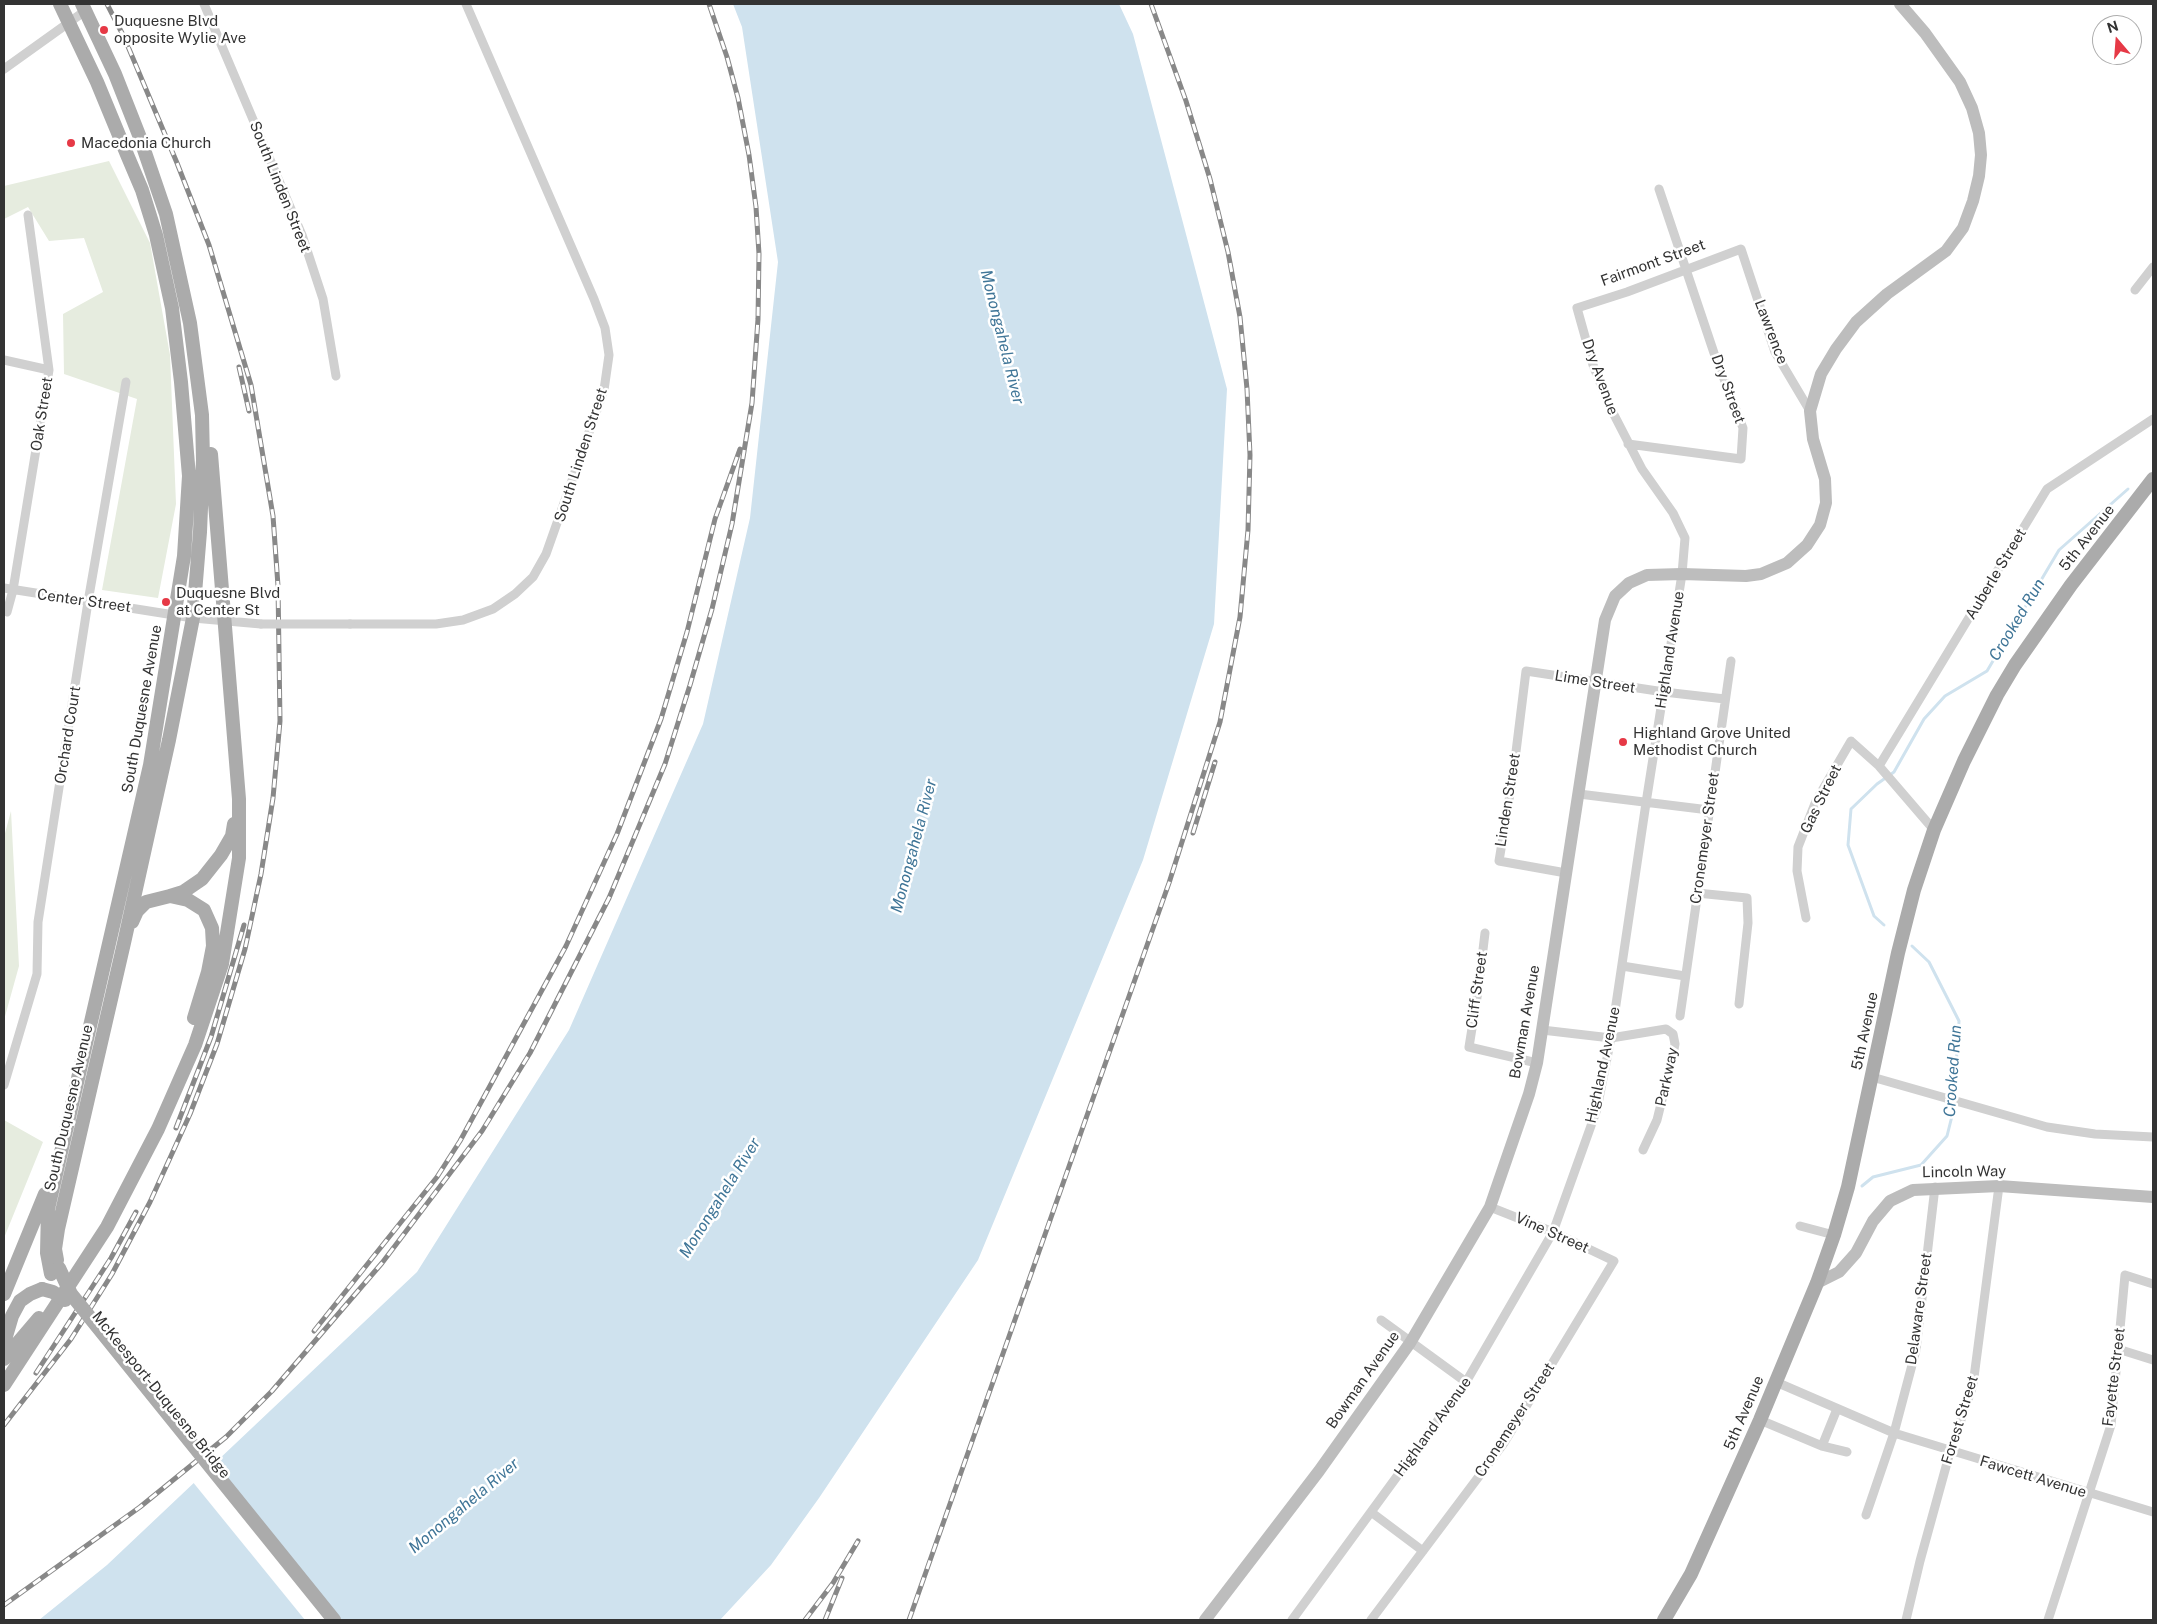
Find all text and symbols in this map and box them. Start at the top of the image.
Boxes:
place label: Duquesne Blvd opposite Wylie Ave [114,12,246,47]
north arrow [2092,15,2142,65]
text: N [2105,17,2120,36]
marker: Duquesne Blvd opposite Wylie Ave [98,24,110,36]
street label: South Linden Street [245,119,315,255]
place label: Macedonia Church [81,134,211,152]
marker: Macedonia Church [65,137,77,149]
street label: Fairmont Street [1598,236,1708,290]
water label: Monongahela River [976,268,1028,406]
street label: Lawrence [1750,297,1792,367]
street label: Dry Avenue [1578,336,1622,418]
street label: Dry Street [1707,352,1749,426]
street label: Oak Street [27,376,57,452]
street label: South Linden Street [551,386,611,524]
street label: 5th Avenue [2056,501,2118,575]
street label: Auberle Street [1962,525,2030,623]
water label: Crooked Run [1985,575,2049,665]
place label: Duquesne Blvd at Center St [176,584,280,619]
street label: Center Street [36,586,132,616]
street label: Highland Avenue [1652,590,1688,710]
marker: Duquesne Blvd at Center St [160,596,172,608]
street label: South Duquesne Avenue [118,624,166,794]
street label: Lime Street [1553,667,1637,697]
street label: Orchard Court [51,685,85,785]
place label: Highland Grove United Methodist Church [1633,724,1791,759]
marker: Highland Grove United Methodist Church [1617,736,1629,748]
street label: Linden Street [1492,752,1524,848]
street label: Gas Street [1797,762,1845,836]
street label: Cronemeyer Street [1687,771,1723,905]
water label: Monongahela River [887,777,941,915]
street label: Cliff Street [1463,950,1491,1030]
street label: Bowman Avenue [1506,964,1544,1080]
street label: 5th Avenue [1848,990,1882,1072]
street label: Highland Avenue [1582,1005,1624,1125]
street label: South Duquesne Avenue [41,1023,97,1193]
water label: Crooked Run [1940,1024,1966,1118]
street label: Parkway [1652,1046,1682,1108]
water label: Monongahela River [675,1134,765,1262]
street label: Lincoln Way [1922,1162,2006,1182]
street label: Vine Street [1512,1209,1592,1257]
street label: Delaware Street [1902,1252,1936,1366]
street label: McKeesport-Duquesne Bridge [88,1308,234,1482]
street label: Fayette Street [2099,1327,2129,1427]
street label: Bowman Avenue [1323,1328,1403,1432]
street label: Cronemeyer Street [1471,1359,1559,1481]
street label: 5th Avenue [1720,1373,1768,1453]
street label: Forest Street [1938,1373,1982,1467]
street label: Highland Avenue [1391,1374,1475,1480]
street label: Fawcett Avenue [1977,1452,2089,1502]
water label: Monongahela River [405,1454,523,1558]

